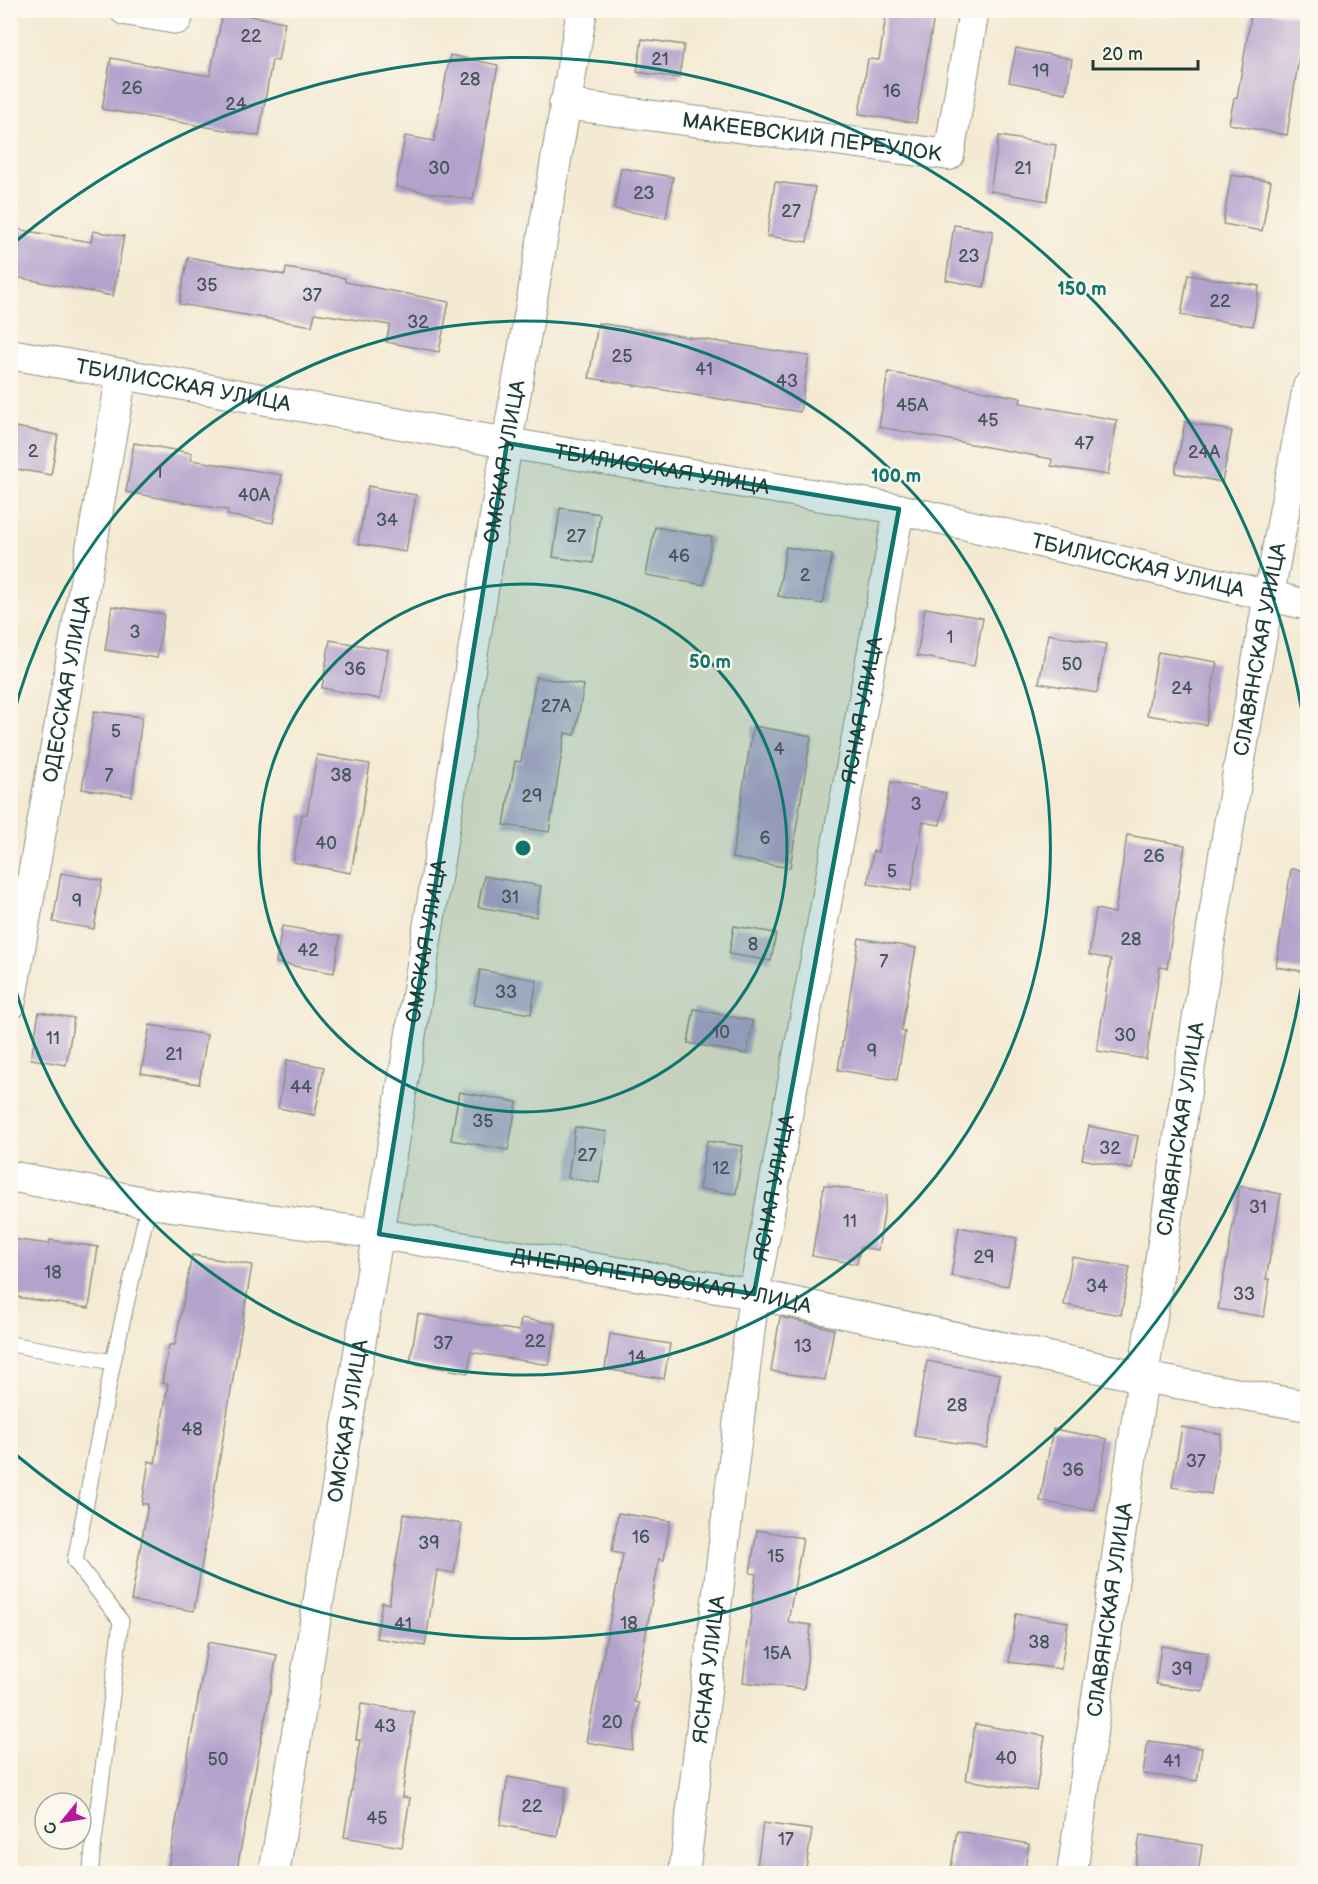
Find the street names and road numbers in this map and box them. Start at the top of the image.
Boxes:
street label: МАКЕЕВСКИЙ ПЕРЕУЛОК [681,107,943,166]
street label: ТБИЛИССКАЯ УЛИЦА [74,354,293,417]
street label: ОМСКАЯ УЛИЦА [478,378,530,545]
street label: ТБИЛИССКАЯ УЛИЦА [552,439,772,500]
street label: ТБИЛИССКАЯ УЛИЦА [1029,528,1247,602]
street label: СЛАВЯНСКАЯ УЛИЦА [1228,540,1291,758]
street label: ОДЕССКАЯ УЛИЦА [37,593,95,784]
street label: ЯСНАЯ УЛИЦА [836,634,888,786]
street label: ОМСКАЯ УЛИЦА [400,858,452,1025]
street label: СЛАВЯНСКАЯ УЛИЦА [1152,1020,1209,1238]
street label: ЯСНАЯ УЛИЦА [748,1112,799,1264]
street label: ДНЕПРОПЕТРОВСКАЯ УЛИЦА [510,1243,814,1319]
street label: ОМСКАЯ УЛИЦА [322,1337,373,1504]
street label: СЛАВЯНСКАЯ УЛИЦА [1082,1501,1137,1718]
street label: ЯСНАЯ УЛИЦА [687,1594,730,1745]

